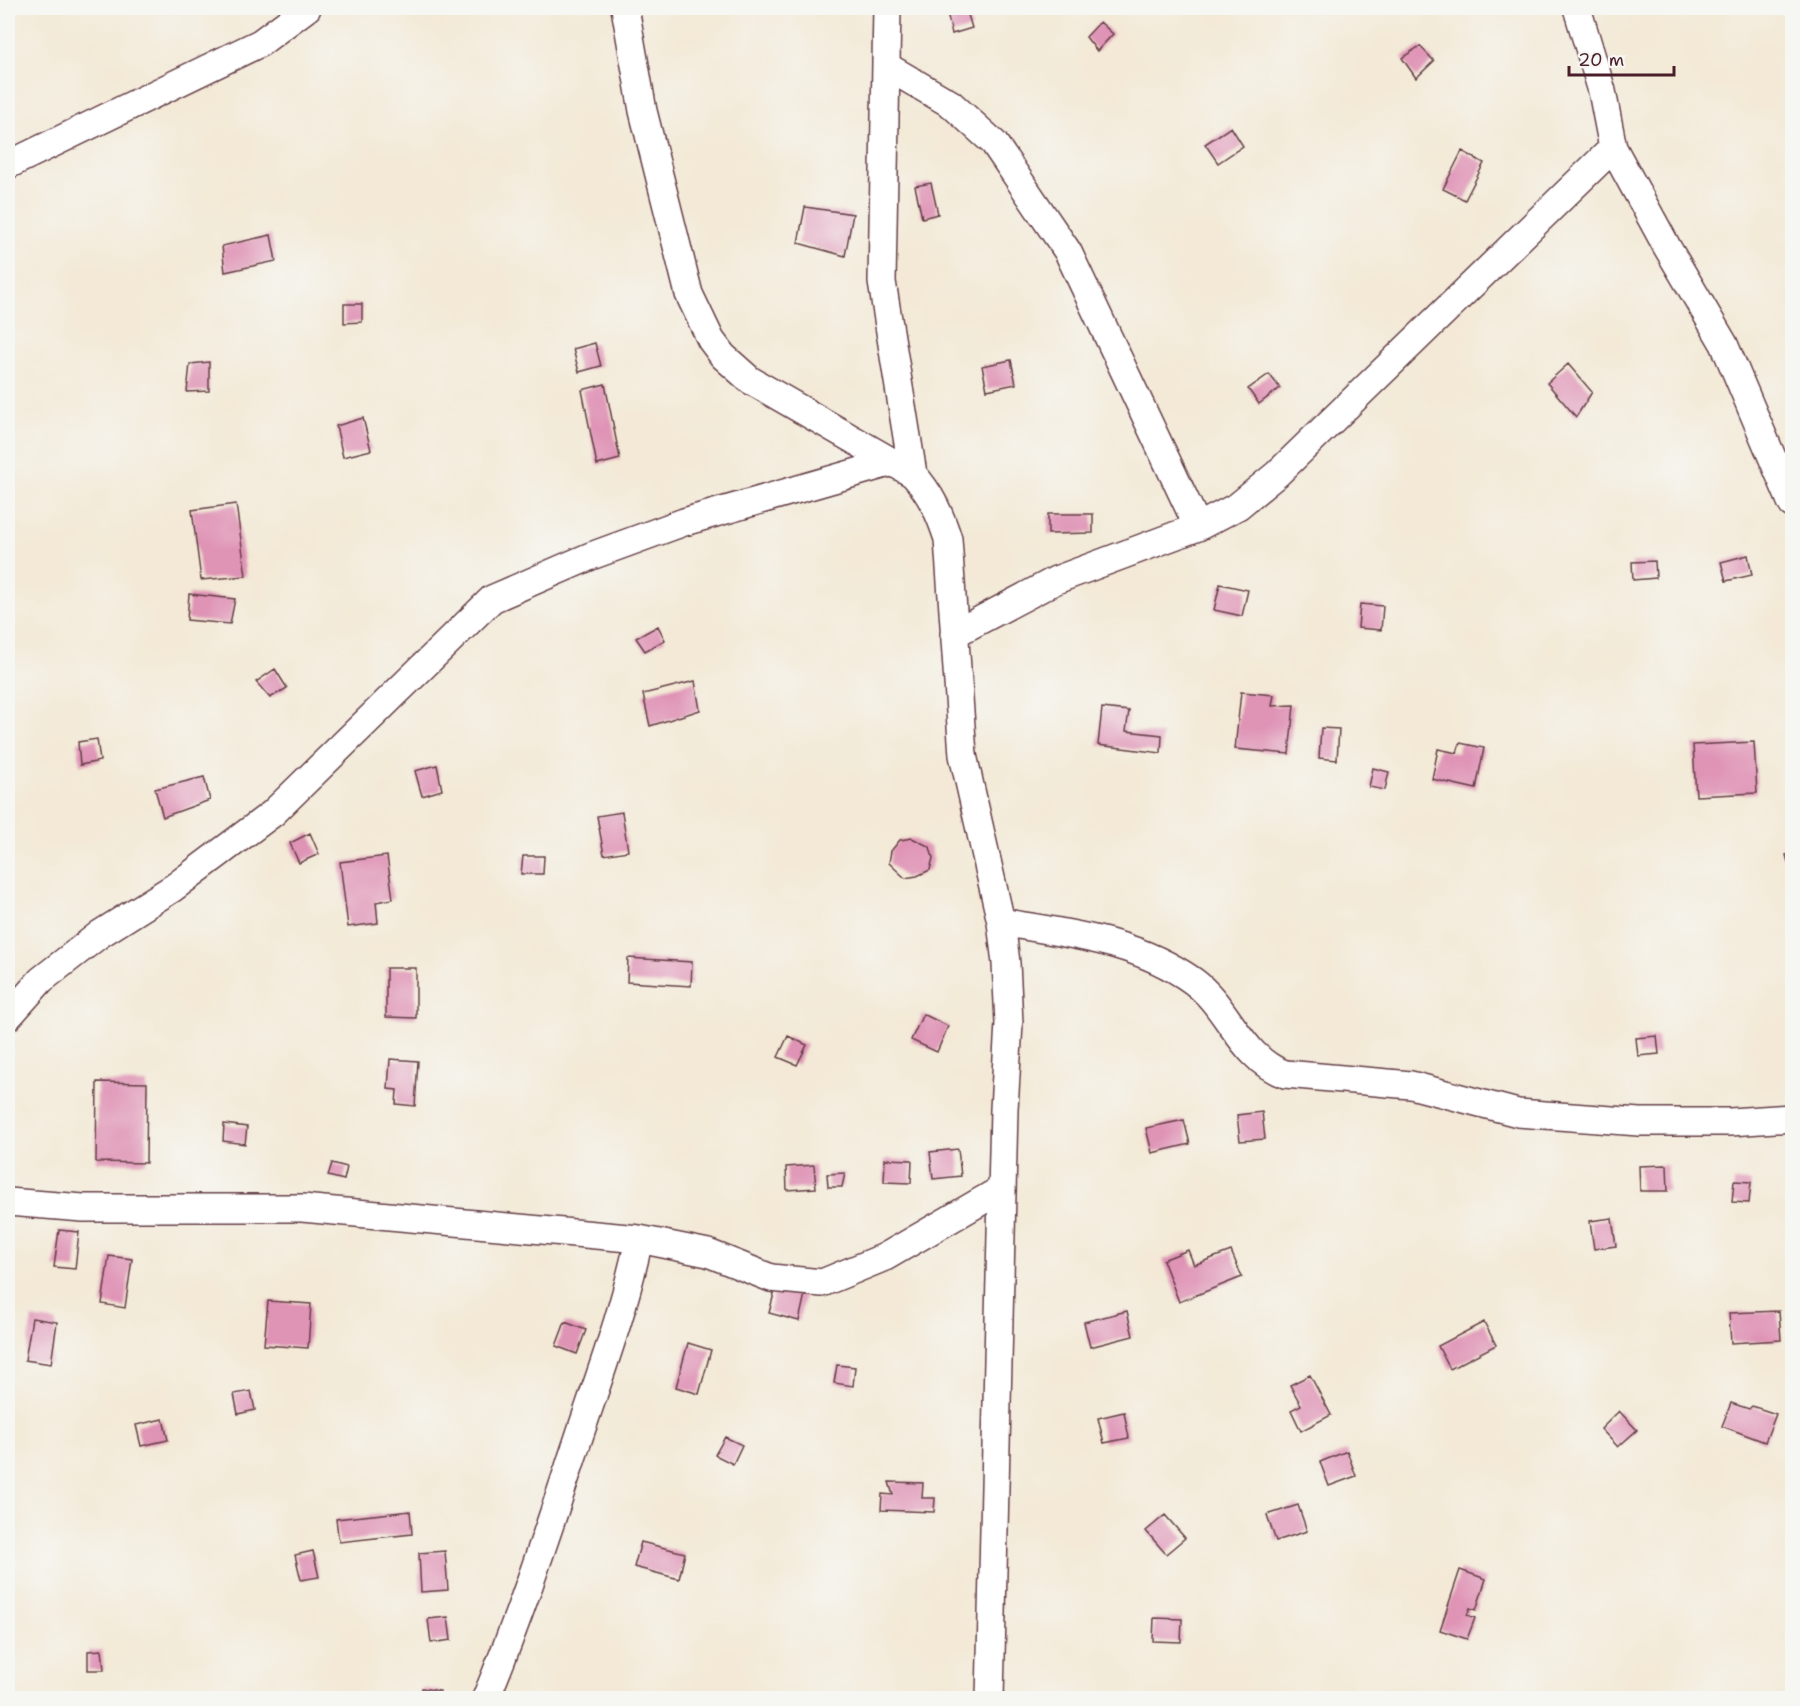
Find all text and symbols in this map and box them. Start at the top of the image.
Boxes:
scale bar [1569,39,1674,77]
text: 20 m [1578,48,1624,72]

